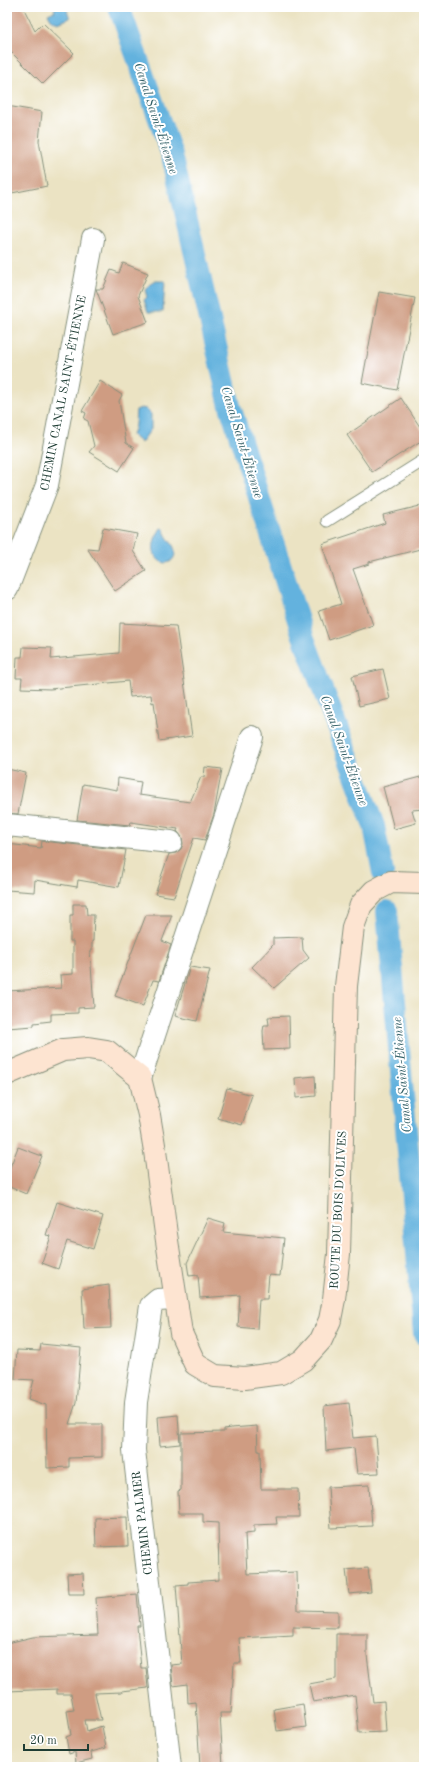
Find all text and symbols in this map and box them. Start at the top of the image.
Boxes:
water label: Canal Saint-Étienne [131,60,182,176]
street label: CHEMIN CANAL SAINT-ÉTIENNE [36,294,89,492]
water label: Canal Saint-Étienne [218,384,267,500]
water label: Canal Saint-Étienne [318,693,371,807]
water label: Canal Saint-Étienne [389,1016,414,1134]
street label: ROUTE DU BOIS D'OLIVES [329,1131,349,1289]
street label: CHEMIN PALMER [131,1470,155,1576]
scale bar [24,1726,88,1752]
text: 20 m [30,1735,57,1747]

